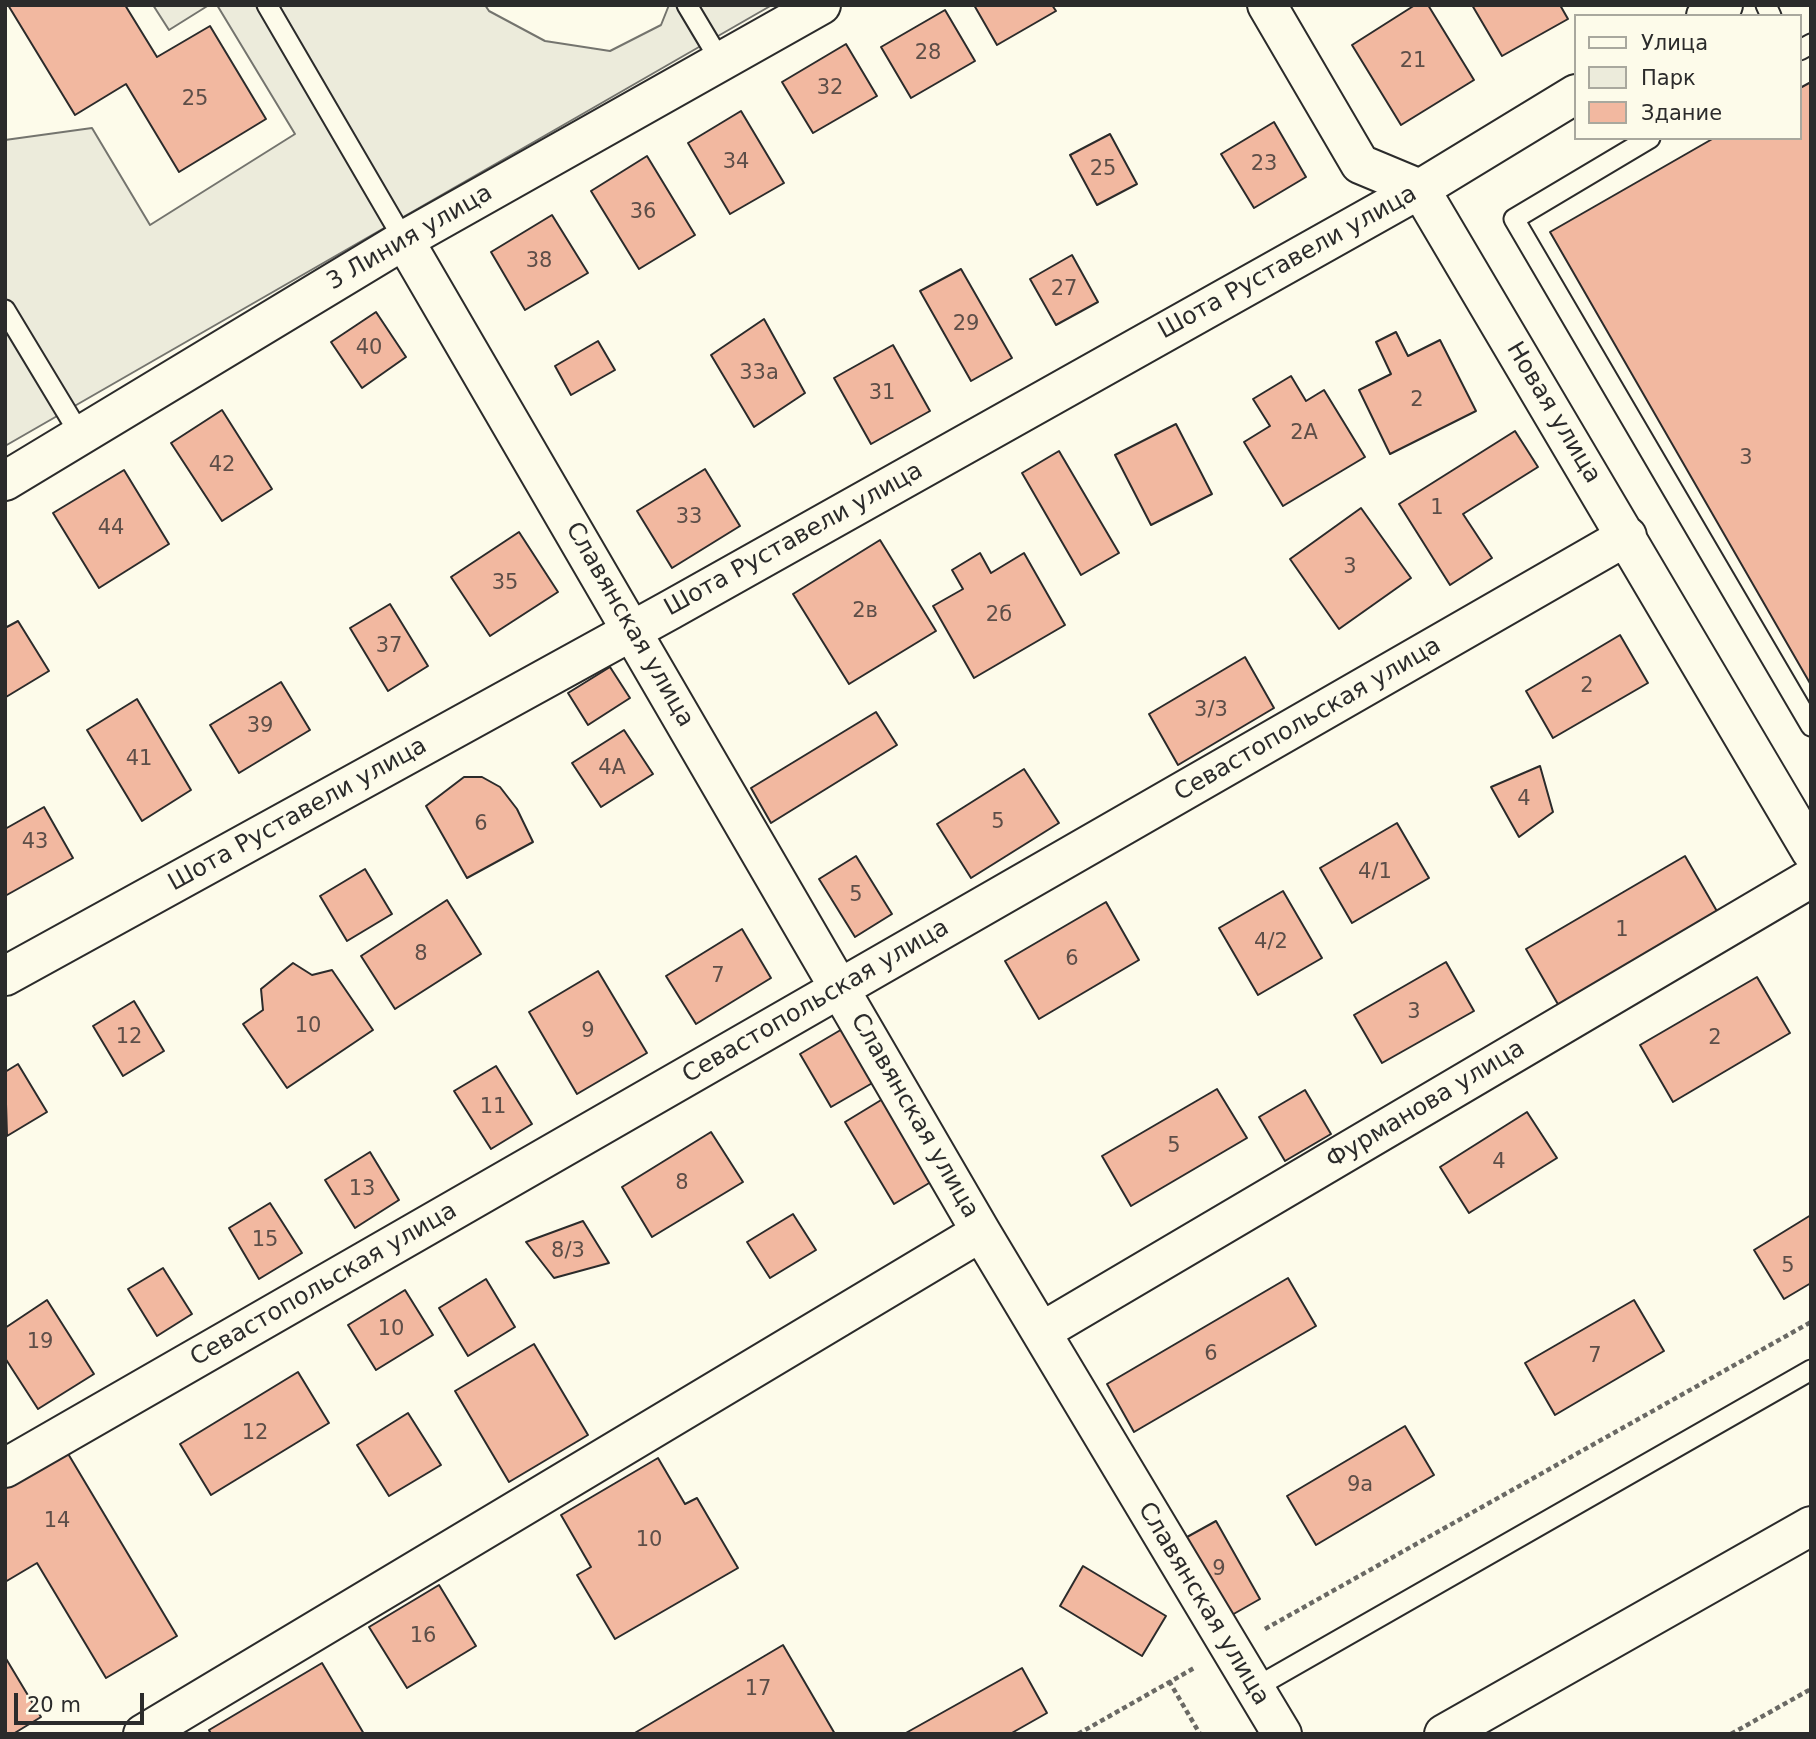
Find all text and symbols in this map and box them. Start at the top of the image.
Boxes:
legend [1574,14,1802,140]
text: Улица [1641,31,1708,55]
house number: 28 [915,41,941,67]
house number: 21 [1400,49,1426,75]
text: Парк [1641,66,1696,90]
house number: 32 [817,76,843,102]
house number: 25 [182,87,208,113]
text: Здание [1641,101,1722,125]
house number: 34 [723,150,749,176]
house number: 23 [1251,152,1277,178]
house number: 25 [1090,157,1116,183]
street label: 3 Линия улица [322,179,498,297]
street label: Шота Руставели улица [1154,180,1422,346]
house number: 36 [630,200,656,226]
house number: 38 [526,249,552,275]
house number: 27 [1051,277,1077,303]
house number: 29 [953,312,979,338]
house number: 40 [356,336,382,362]
street label: Новая улица [1499,337,1607,489]
house number: 33а [739,361,779,387]
house number: 31 [869,381,895,407]
house number: 2 [1410,388,1424,414]
house number: 2А [1290,421,1318,447]
house number: 3 [1739,446,1753,472]
house number: 42 [209,453,235,479]
street label: Шота Руставели улица [660,457,928,623]
house number: 1 [1430,496,1444,522]
house number: 33 [676,505,702,531]
house number: 44 [98,516,124,542]
street label: Славянская улица [559,517,699,733]
house number: 3 [1343,555,1357,581]
house number: 35 [492,571,518,597]
house number: 2в [852,599,878,625]
house number: 2б [986,603,1012,629]
street label: Севастопольская улица [1170,632,1446,808]
house number: 37 [376,634,402,660]
house number: 2 [1580,674,1594,700]
house number: 3/3 [1194,698,1228,724]
house number: 39 [247,714,273,740]
street label: Шота Руставели улица [164,732,432,898]
house number: 41 [126,747,152,773]
house number: 4А [598,756,626,782]
house number: 4 [1517,787,1531,813]
house number: 5 [991,810,1005,836]
house number: 6 [474,812,488,838]
house number: 43 [22,830,48,856]
house number: 4/1 [1358,860,1392,886]
house number: 5 [849,883,863,909]
street label: Севастопольская улица [678,914,954,1090]
house number: 1 [1615,918,1629,944]
house number: 4/2 [1254,930,1288,956]
house number: 8 [414,942,428,968]
house number: 6 [1065,947,1079,973]
house number: 7 [711,964,725,990]
house number: 3 [1407,1000,1421,1026]
street label: Славянская улица [844,1008,984,1224]
house number: 10 [295,1014,321,1040]
house number: 9 [581,1019,595,1045]
house number: 12 [116,1025,142,1051]
house number: 2 [1708,1026,1722,1052]
street label: Фурманова улица [1322,1034,1530,1176]
house number: 11 [480,1095,506,1121]
house number: 5 [1167,1134,1181,1160]
house number: 4 [1492,1150,1506,1176]
house number: 8 [675,1171,689,1197]
house number: 13 [349,1177,375,1203]
street label: Севастопольская улица [186,1197,462,1373]
house number: 15 [252,1228,278,1254]
house number: 8/3 [551,1239,585,1265]
house number: 5 [1781,1254,1795,1280]
house number: 10 [378,1317,404,1343]
house number: 19 [27,1330,53,1356]
house number: 6 [1204,1342,1218,1368]
house number: 7 [1588,1344,1602,1370]
house number: 12 [242,1421,268,1447]
house number: 9а [1347,1473,1373,1499]
street label: Славянская улица [1131,1497,1275,1711]
house number: 14 [44,1509,70,1535]
house number: 10 [636,1528,662,1554]
house number: 9 [1212,1557,1226,1583]
house number: 16 [410,1624,436,1650]
house number: 17 [745,1677,771,1703]
scale bar [18,1680,147,1724]
text: 20 m [27,1693,81,1717]

